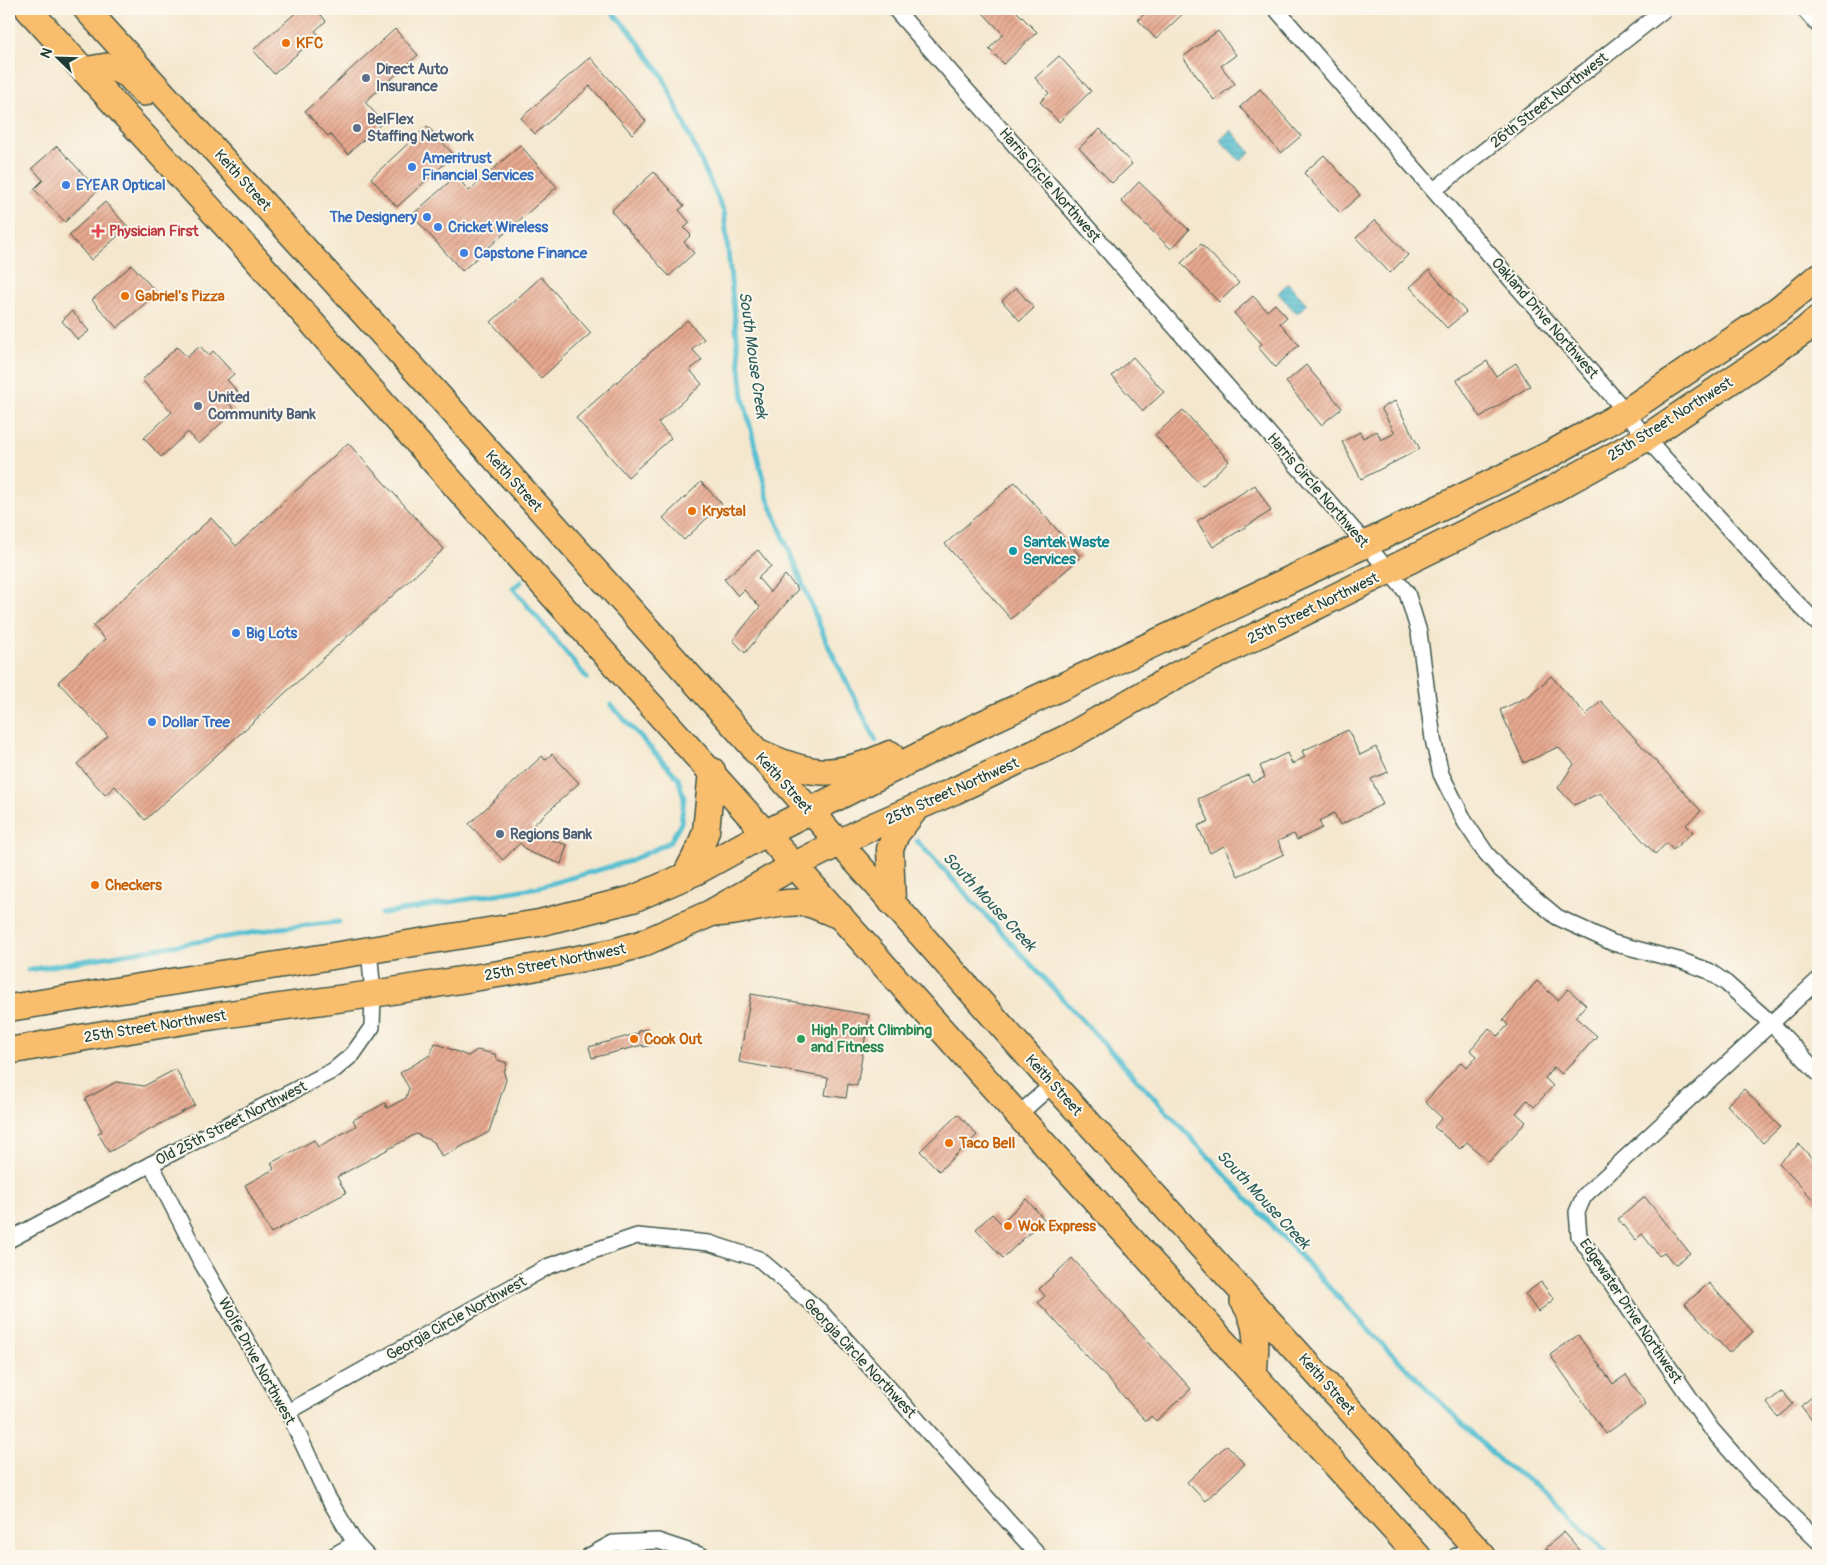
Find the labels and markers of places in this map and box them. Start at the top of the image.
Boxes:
place label: KFC [296,34,323,53]
marker: KFC [280,37,292,49]
place label: Direct Auto Insurance [376,60,448,96]
marker: Direct Auto Insurance [360,72,372,84]
place label: BelFlex Staffing Network [367,110,475,146]
marker: BelFlex Staffing Network [351,122,363,134]
place label: Ameritrust Financial Services [422,149,534,185]
marker: Ameritrust Financial Services [406,161,418,173]
place label: EYEAR Optical [76,176,165,195]
marker: EYEAR Optical [60,179,72,191]
place label: The Designery [329,208,418,227]
marker: The Designery [421,211,433,223]
place label: Cricket Wireless [448,218,548,237]
marker: Cricket Wireless [432,221,444,233]
place label: Physician First [109,222,199,241]
marker: Physician First [91,224,105,238]
place label: Capstone Finance [474,244,588,263]
marker: Capstone Finance [458,247,470,259]
place label: Gabriel's Pizza [135,287,225,306]
marker: Gabriel's Pizza [119,290,131,302]
place label: United Community Bank [208,388,316,424]
marker: United Community Bank [192,400,204,412]
place label: Krystal [702,502,746,521]
marker: Krystal [686,505,698,517]
place label: Santek Waste Services [1023,533,1110,569]
marker: Santek Waste Services [1007,545,1019,557]
place label: Big Lots [246,624,298,643]
marker: Big Lots [230,627,242,639]
place label: Dollar Tree [162,713,231,732]
marker: Dollar Tree [146,716,158,728]
place label: Regions Bank [510,825,593,844]
marker: Regions Bank [494,828,506,840]
place label: Checkers [105,876,162,895]
marker: Checkers [89,879,101,891]
place label: High Point Climbing and Fitness [811,1021,932,1057]
place label: Cook Out [644,1030,703,1049]
marker: Cook Out [628,1033,640,1045]
marker: High Point Climbing and Fitness [795,1033,807,1045]
place label: Taco Bell [958,1134,1015,1153]
marker: Taco Bell [943,1137,955,1149]
place label: Wok Express [1018,1217,1096,1236]
marker: Wok Express [1002,1220,1014,1232]

